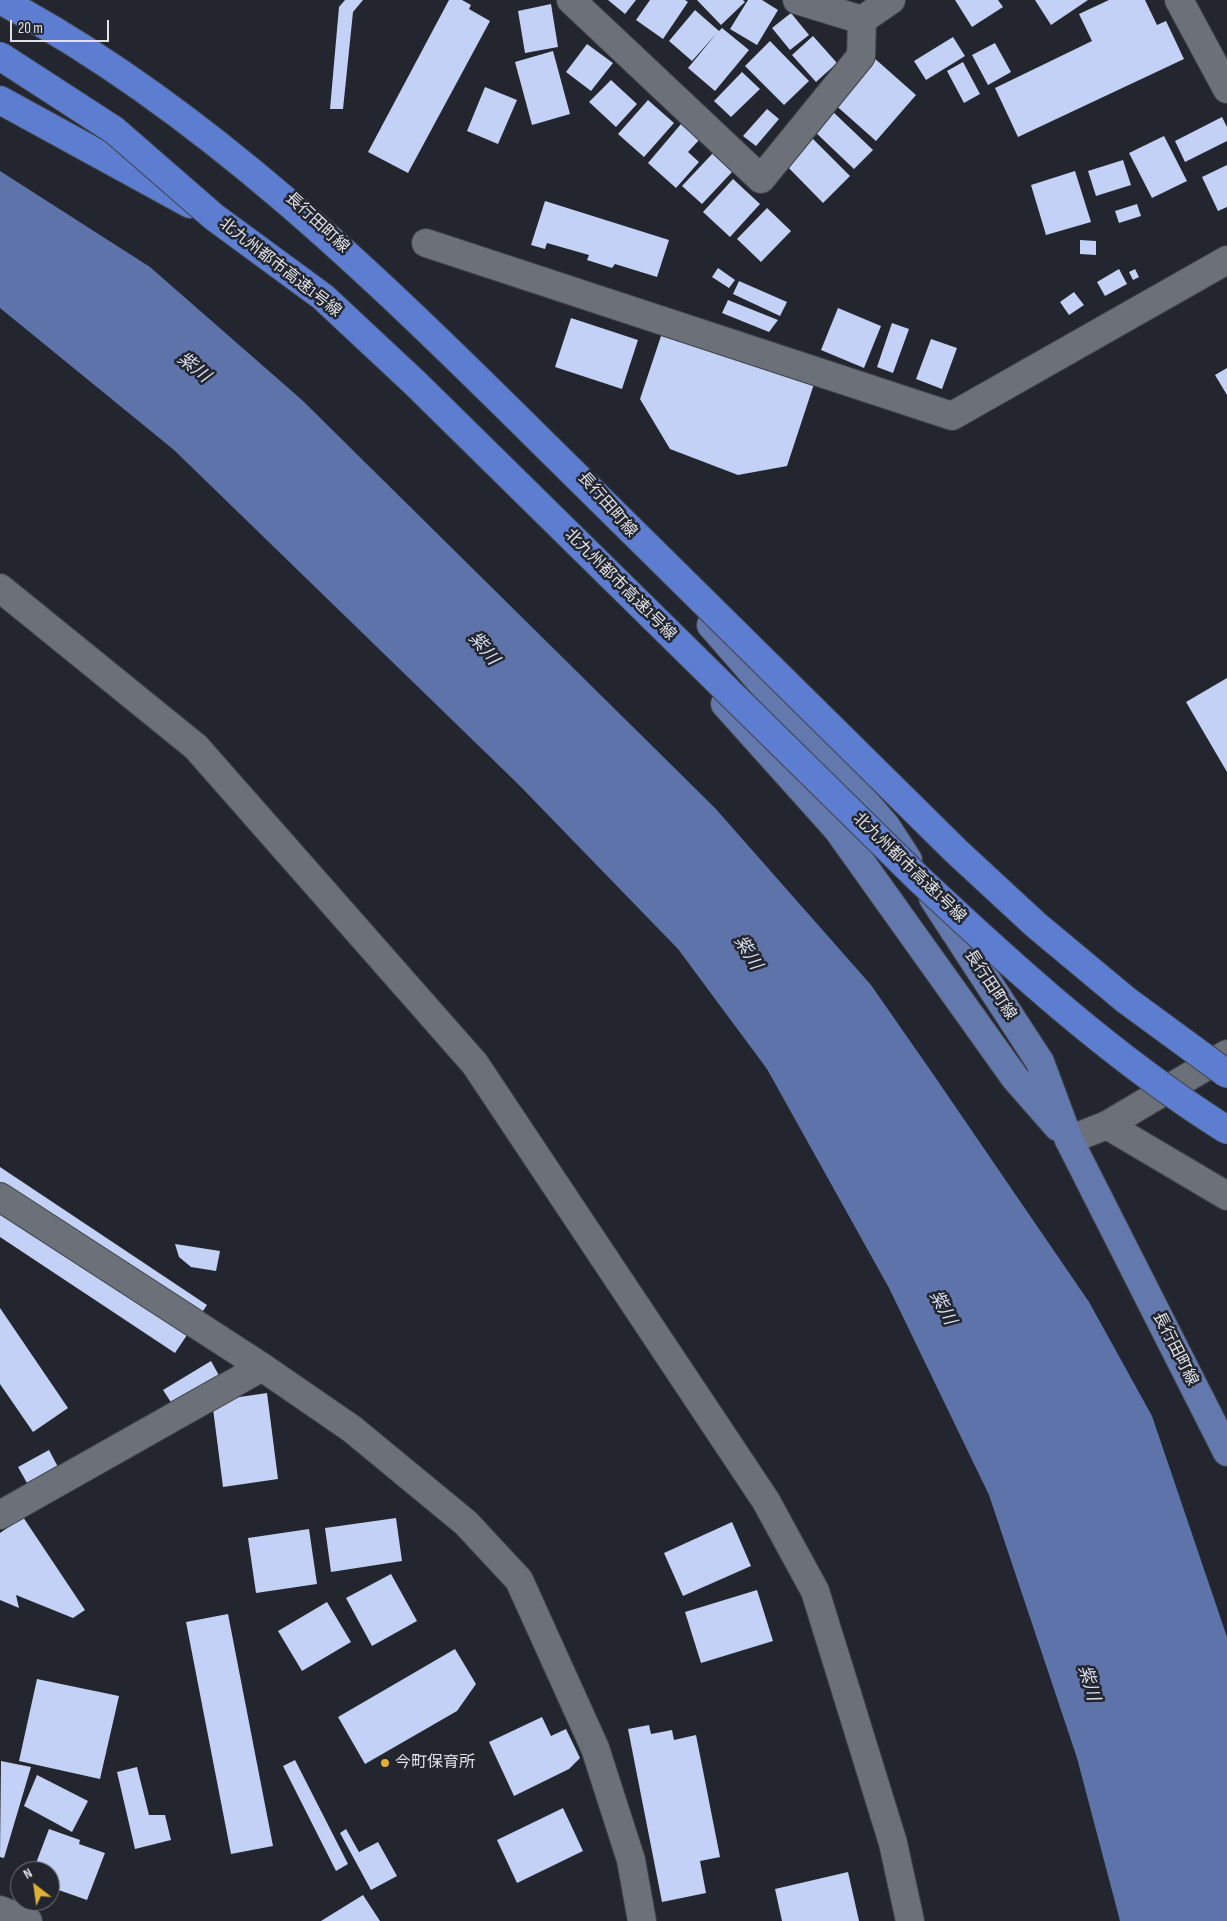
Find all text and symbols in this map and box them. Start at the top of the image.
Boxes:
scale bar [12,10,111,42]
text: 20 m [18,19,43,38]
street label: 長行田町線 [281,189,353,257]
street label: 北九州都市高速1号線 [215,214,345,322]
water label: 紫川 [172,348,214,388]
street label: 長行田町線 [574,469,640,541]
street label: 北九州都市高速1号線 [560,525,680,645]
water label: 紫川 [463,628,503,670]
street label: 北九州都市高速1号線 [849,809,969,927]
water label: 紫川 [728,932,766,974]
street label: 長行田町線 [960,946,1020,1024]
water label: 紫川 [924,1287,960,1329]
street label: 長行田町線 [1148,1309,1202,1389]
water label: 紫川 [1073,1663,1103,1703]
place label: 今町保育所 [395,1753,475,1773]
marker: 今町保育所 [379,1757,391,1769]
north arrow [10,1861,60,1911]
text: N [20,1864,35,1883]

